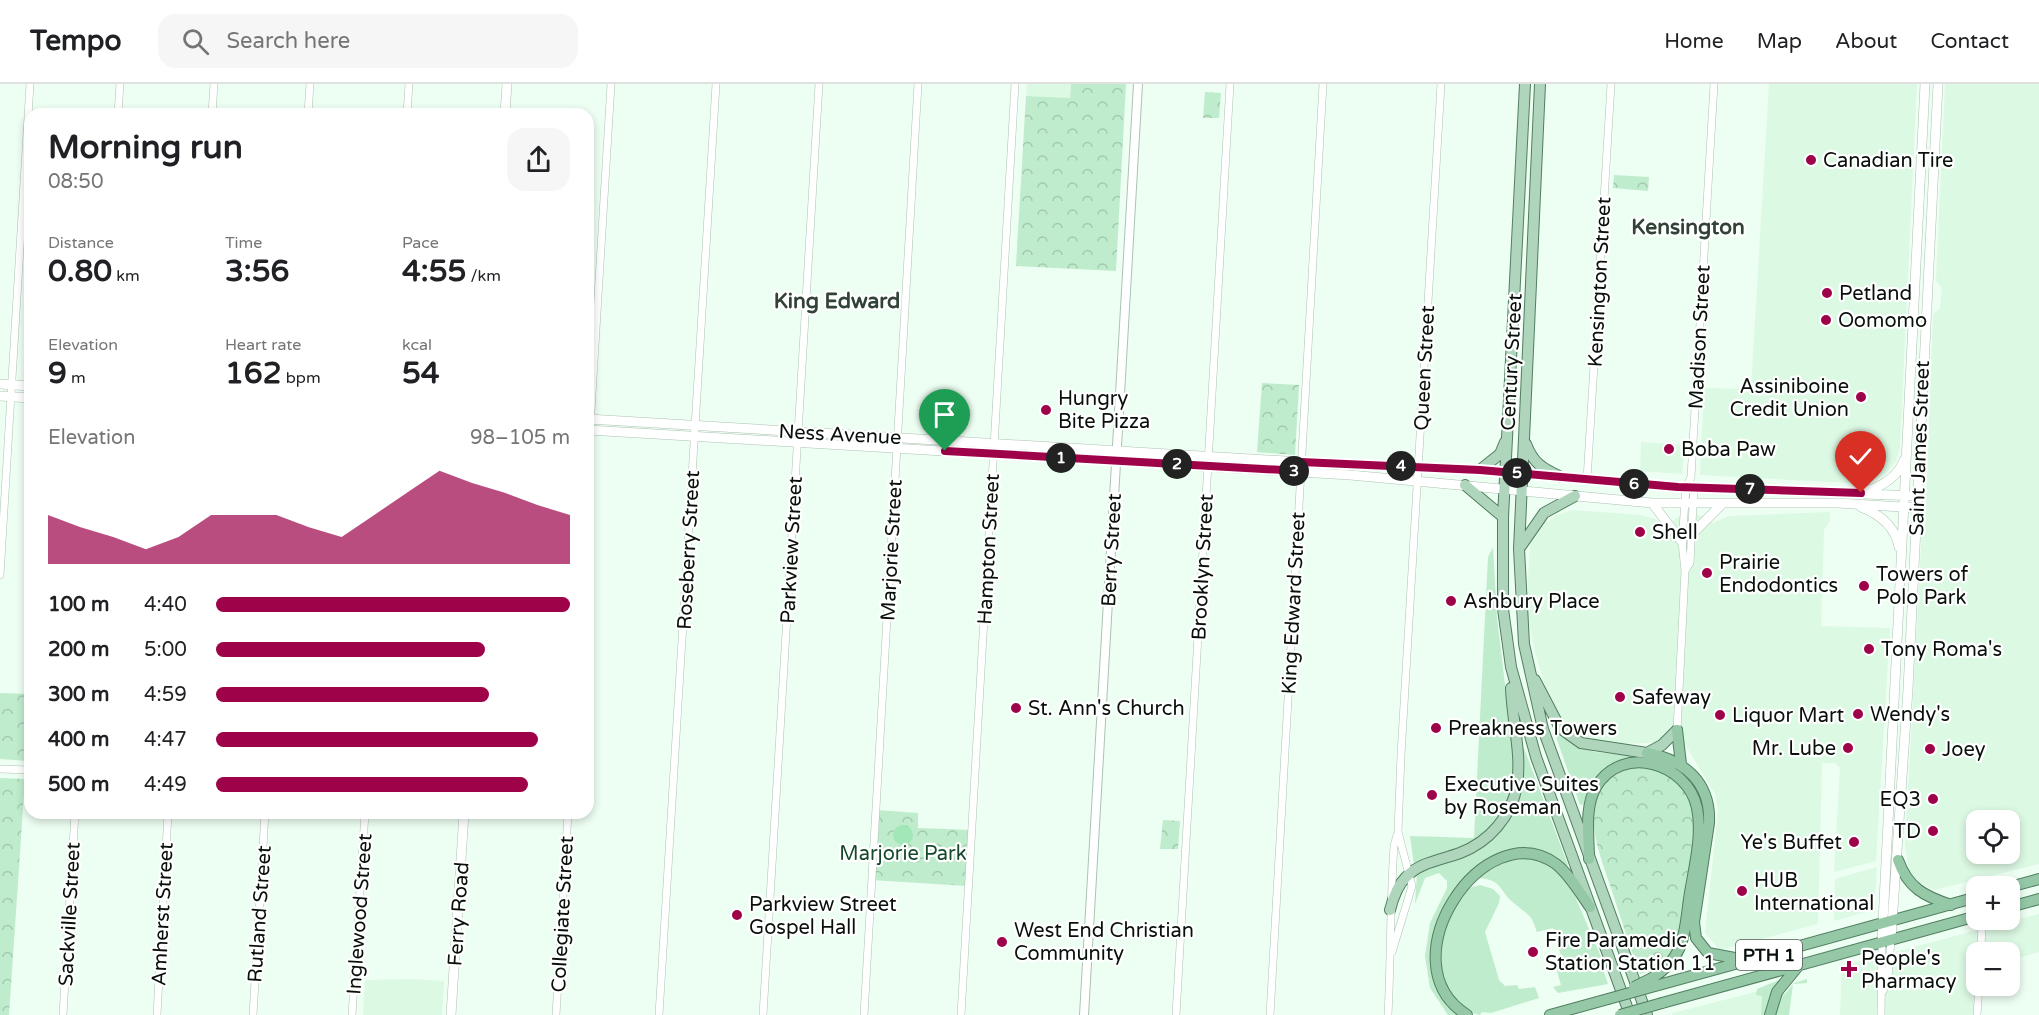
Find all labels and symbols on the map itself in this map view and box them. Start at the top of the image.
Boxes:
place label: Canadian Tire [1823,149,1953,173]
marker: Canadian Tire [1804,153,1818,167]
street label: Kensington Street [1584,196,1616,368]
district label: Kensington [1631,215,1745,240]
street label: Madison Street [1684,264,1716,410]
place label: Petland [1839,282,1912,306]
marker: Petland [1820,286,1834,300]
district label: King Edward [774,289,900,314]
street label: Century Street [1496,292,1528,431]
street label: Queen Street [1410,304,1440,431]
place label: Oomomo [1838,309,1927,333]
marker: Oomomo [1819,313,1833,327]
street label: Saint James Street [1905,360,1935,536]
place label: Assiniboine Credit Union [1730,375,1849,422]
place label: Hungry Bite Pizza [1058,387,1150,434]
pin [919,389,970,451]
marker: Assiniboine Credit Union [1854,390,1868,404]
marker: Hungry Bite Pizza [1039,403,1053,417]
street label: Ness Avenue [778,420,902,450]
pin [1835,431,1886,493]
place label: Boba Paw [1681,438,1776,462]
marker: Boba Paw [1662,442,1676,456]
pin: 1 [1046,443,1076,473]
pin: 2 [1162,449,1192,479]
pin: 4 [1386,451,1416,481]
pin: 3 [1279,456,1309,486]
pin: 5 [1502,458,1532,488]
street label: Roseberry Street [673,469,705,630]
pin: 6 [1619,469,1649,499]
street label: Hampton Street [973,472,1005,625]
pin: 7 [1735,474,1765,504]
street label: Parkview Street [776,475,808,624]
street label: Marjorie Street [876,478,908,621]
street label: Berry Street [1097,492,1127,607]
street label: Brooklyn Street [1187,493,1219,641]
street label: King Edward Street [1277,511,1311,695]
place label: Shell [1652,521,1698,545]
marker: Shell [1633,525,1647,539]
place label: Prairie Endodontics [1719,551,1838,598]
place label: Towers of Polo Park [1876,563,1968,610]
marker: Prairie Endodontics [1700,566,1714,580]
marker: Towers of Polo Park [1857,579,1871,593]
place label: Ashbury Place [1463,590,1600,614]
marker: Ashbury Place [1444,594,1458,608]
place label: Tony Roma's [1881,638,2002,662]
marker: Tony Roma's [1862,642,1876,656]
place label: Safeway [1632,686,1711,710]
marker: Safeway [1613,690,1627,704]
place label: St. Ann's Church [1028,697,1185,721]
marker: St. Ann's Church [1009,701,1023,715]
place label: Wendy's [1870,703,1950,727]
place label: Liquor Mart [1732,704,1845,728]
marker: Wendy's [1851,707,1865,721]
marker: Liquor Mart [1713,708,1727,722]
place label: Preakness Towers [1448,717,1617,741]
marker: Preakness Towers [1429,721,1443,735]
place label: Mr. Lube [1752,737,1836,761]
place label: Joey [1942,738,1986,762]
marker: Mr. Lube [1841,741,1855,755]
marker: Joey [1923,742,1937,756]
place label: Executive Suites by Roseman [1444,773,1599,820]
marker: Executive Suites by Roseman [1425,788,1439,802]
place label: EQ3 [1880,788,1921,812]
marker: EQ3 [1926,792,1940,806]
place label: TD [1894,820,1921,844]
marker: TD [1926,824,1940,838]
place label: Ye's Buffet [1740,831,1842,855]
street label: Inglewood Street [342,832,378,995]
street label: Collegiate Street [547,835,579,993]
marker: Ye's Buffet [1847,835,1861,849]
street label: Sackville Street [54,841,86,987]
street label: Amherst Street [147,841,179,987]
park label: Marjorie Park [839,842,967,866]
street label: Rutland Street [243,844,277,983]
street label: Ferry Road [443,861,475,967]
place label: HUB International [1754,869,1874,916]
marker: HUB International [1735,884,1749,898]
place label: Parkview Street Gospel Hall [749,893,897,940]
marker: Parkview Street Gospel Hall [730,908,744,922]
place label: West End Christian Community [1014,919,1194,966]
place label: Fire Paramedic Station Station 11 [1545,929,1715,976]
marker: West End Christian Community [995,935,1009,949]
road number: PTH 1 [1736,940,1802,970]
marker: Fire Paramedic Station Station 11 [1526,945,1540,959]
place label: People's Pharmacy [1861,947,1957,994]
marker: People's Pharmacy [1842,962,1856,976]

